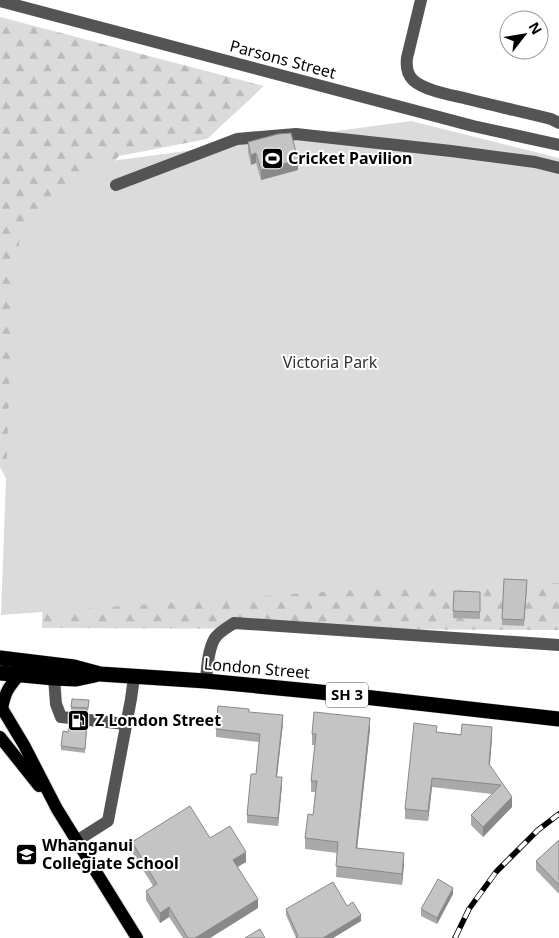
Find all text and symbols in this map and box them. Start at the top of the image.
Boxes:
north arrow [499,10,549,60]
text: N [524,18,547,38]
street label: Parsons Street [228,34,339,84]
sports icon: Cricket Pavilion [260,146,284,170]
place label: Cricket Pavilion [288,147,412,169]
park label: Victoria Park [283,351,378,373]
street label: London Street [203,652,311,684]
road number: SH 3 [326,682,368,708]
fuel station icon: Z London Street [67,708,91,732]
place label: Z London Street [95,709,221,731]
place label: Whanganui Collegiate School [42,834,179,874]
school or university icon: Whanganui Collegiate School [14,842,38,866]

